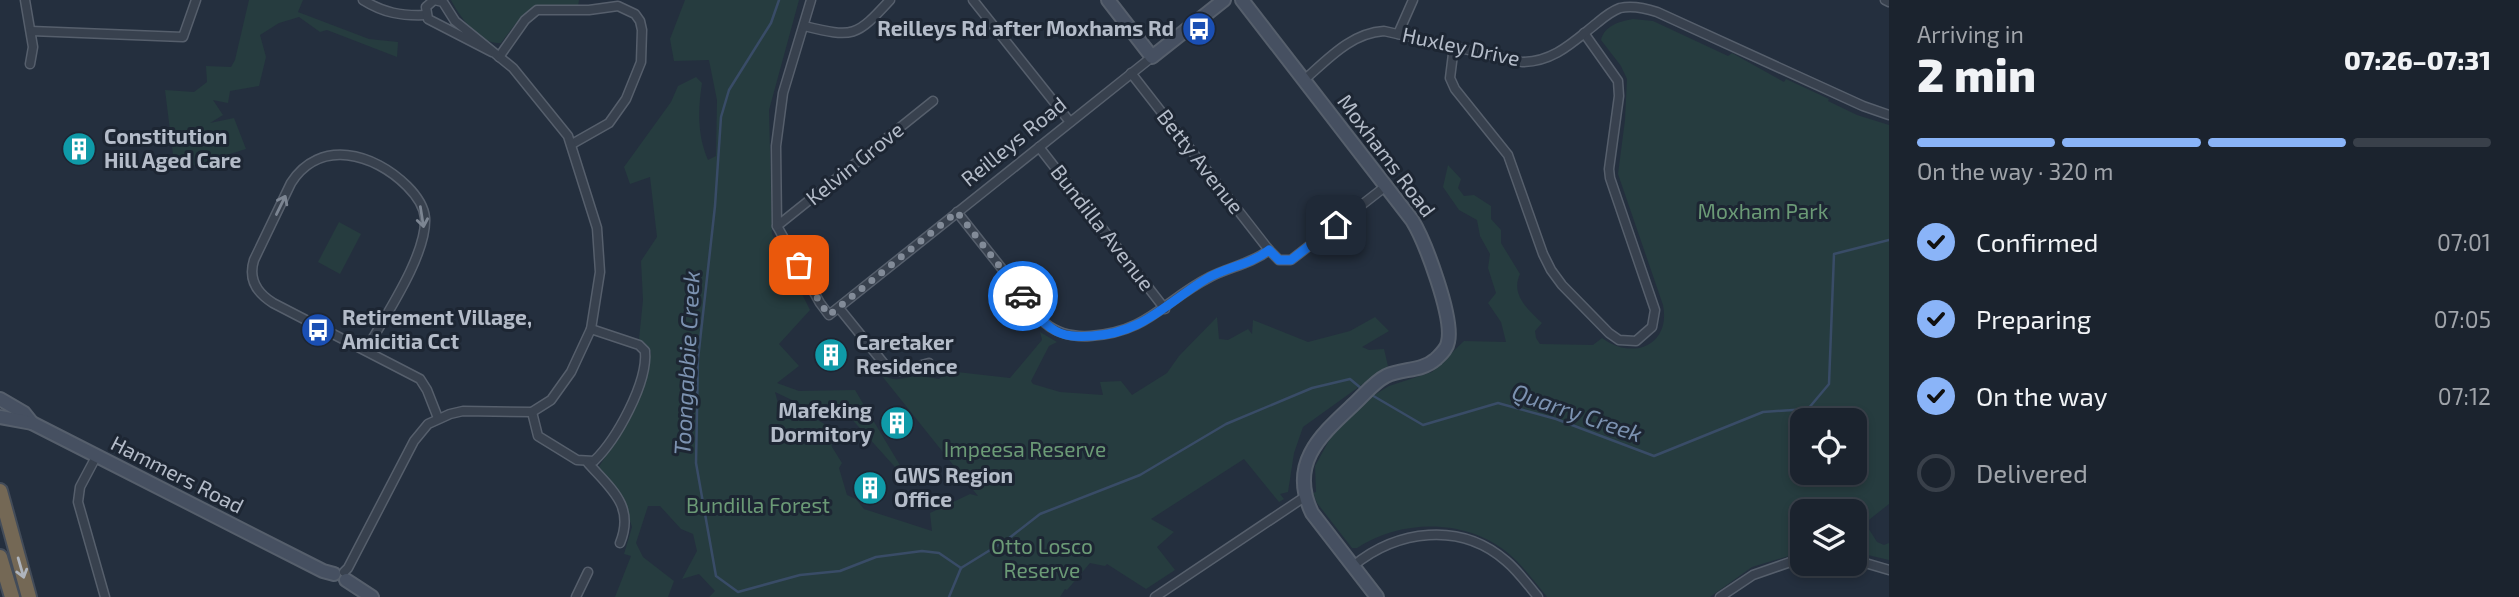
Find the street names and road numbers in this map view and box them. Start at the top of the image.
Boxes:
street label: Huxley Drive [1400,21,1522,70]
street label: Moxhams Road [1333,89,1441,221]
street label: Reilleys Road [956,91,1071,191]
street label: Betty Avenue [1153,104,1250,218]
street label: Kelvin Grove [800,116,908,210]
street label: Bundilla Avenue [1046,159,1160,295]
street label: Hammers Road [107,429,248,518]

